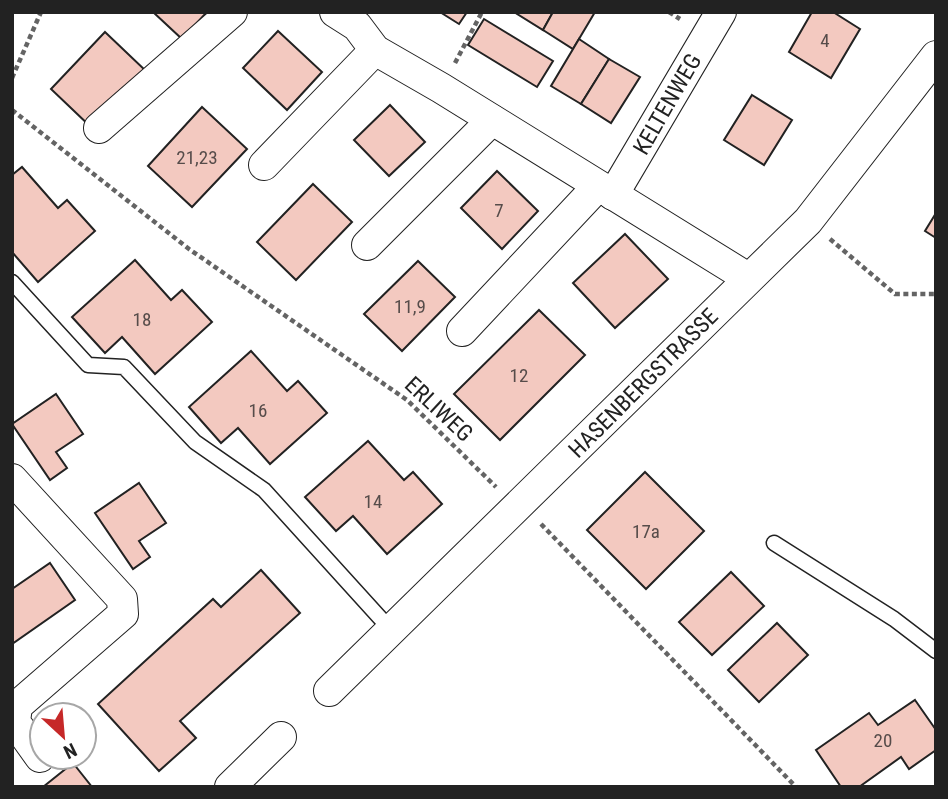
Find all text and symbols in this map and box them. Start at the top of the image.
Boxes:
house number: 4 [820,29,830,52]
street label: KELTENWEG [628,49,707,160]
house number: 21,23 [176,146,218,169]
house number: 7 [494,199,504,222]
house number: 11,9 [394,295,426,318]
street label: HASENBERGSTRASSE [563,303,724,464]
house number: 18 [133,308,151,331]
house number: 12 [510,364,528,387]
street label: ERLIWEG [399,371,478,447]
house number: 16 [249,399,267,422]
house number: 14 [364,490,382,513]
house number: 17a [632,520,660,543]
north arrow [28,701,98,771]
house number: 20 [874,729,892,752]
text: N [60,738,81,764]

